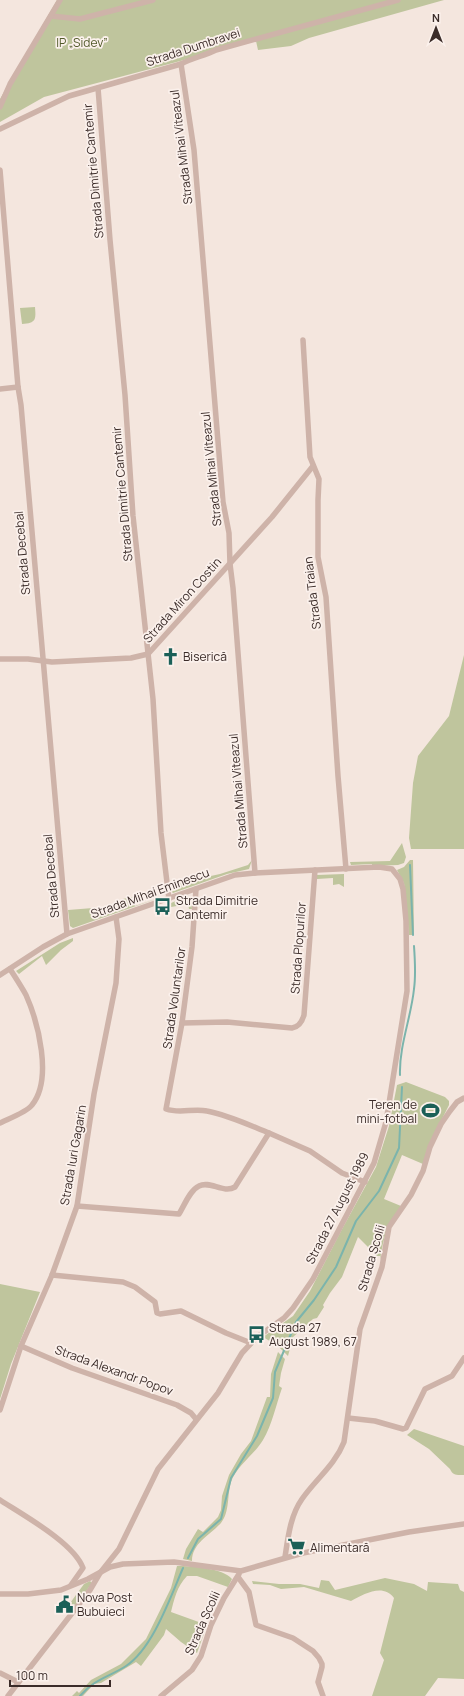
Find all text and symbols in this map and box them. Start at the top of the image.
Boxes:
north arrow [416,8,456,48]
text: N [432,10,440,25]
street label: Strada Dumbravei [144,24,242,70]
park label: IP „Sidev” [56,34,108,51]
street label: Strada Mihai Viteazul [166,89,196,205]
street label: Strada Dimitrie Cantemir [79,102,107,239]
street label: Strada Mihai Viteazul [197,411,225,527]
street label: Strada Dimitrie Cantemir [108,425,136,562]
street label: Strada Decebal [10,510,34,596]
street label: Strada Miron Costin [139,554,225,646]
street label: Strada Traian [299,556,325,630]
church icon: Biserică [160,646,180,666]
place label: Biserică [183,648,227,665]
street label: Strada Mihai Viteazul [225,733,251,849]
street label: Strada Decebal [39,833,63,919]
street label: Strada Mihai Eminescu [88,864,212,922]
place label: Strada Dimitrie Cantemir [176,892,258,923]
bus stop icon: Strada Dimitrie Cantemir [153,897,173,917]
street label: Strada Plopurilor [286,901,310,994]
street label: Strada Voluntarilor [158,945,190,1050]
place label: Teren de mini-fotbal [357,1096,417,1127]
sports icon: Teren de mini-fotbal [420,1101,440,1121]
street label: Strada Iuri Gagarin [56,1103,90,1207]
street label: Strada 27 August 1989 [301,1149,373,1267]
street label: Strada Școlii [353,1223,389,1293]
place label: Strada 27 August 1989, 67 [269,1319,357,1350]
bus stop icon: Strada 27 August 1989, 67 [246,1324,266,1344]
street label: Strada Alexandr Popov [53,1341,175,1399]
supermarket icon: Alimentară [287,1537,307,1557]
place label: Alimentară [310,1539,370,1556]
street label: Strada Școlii [180,1588,224,1658]
place label: Nova Post Bubuieci [77,1589,132,1620]
public building icon: Nova Post Bubuieci [54,1594,74,1614]
scale bar [10,1662,110,1688]
text: 100 m [16,1667,48,1684]

